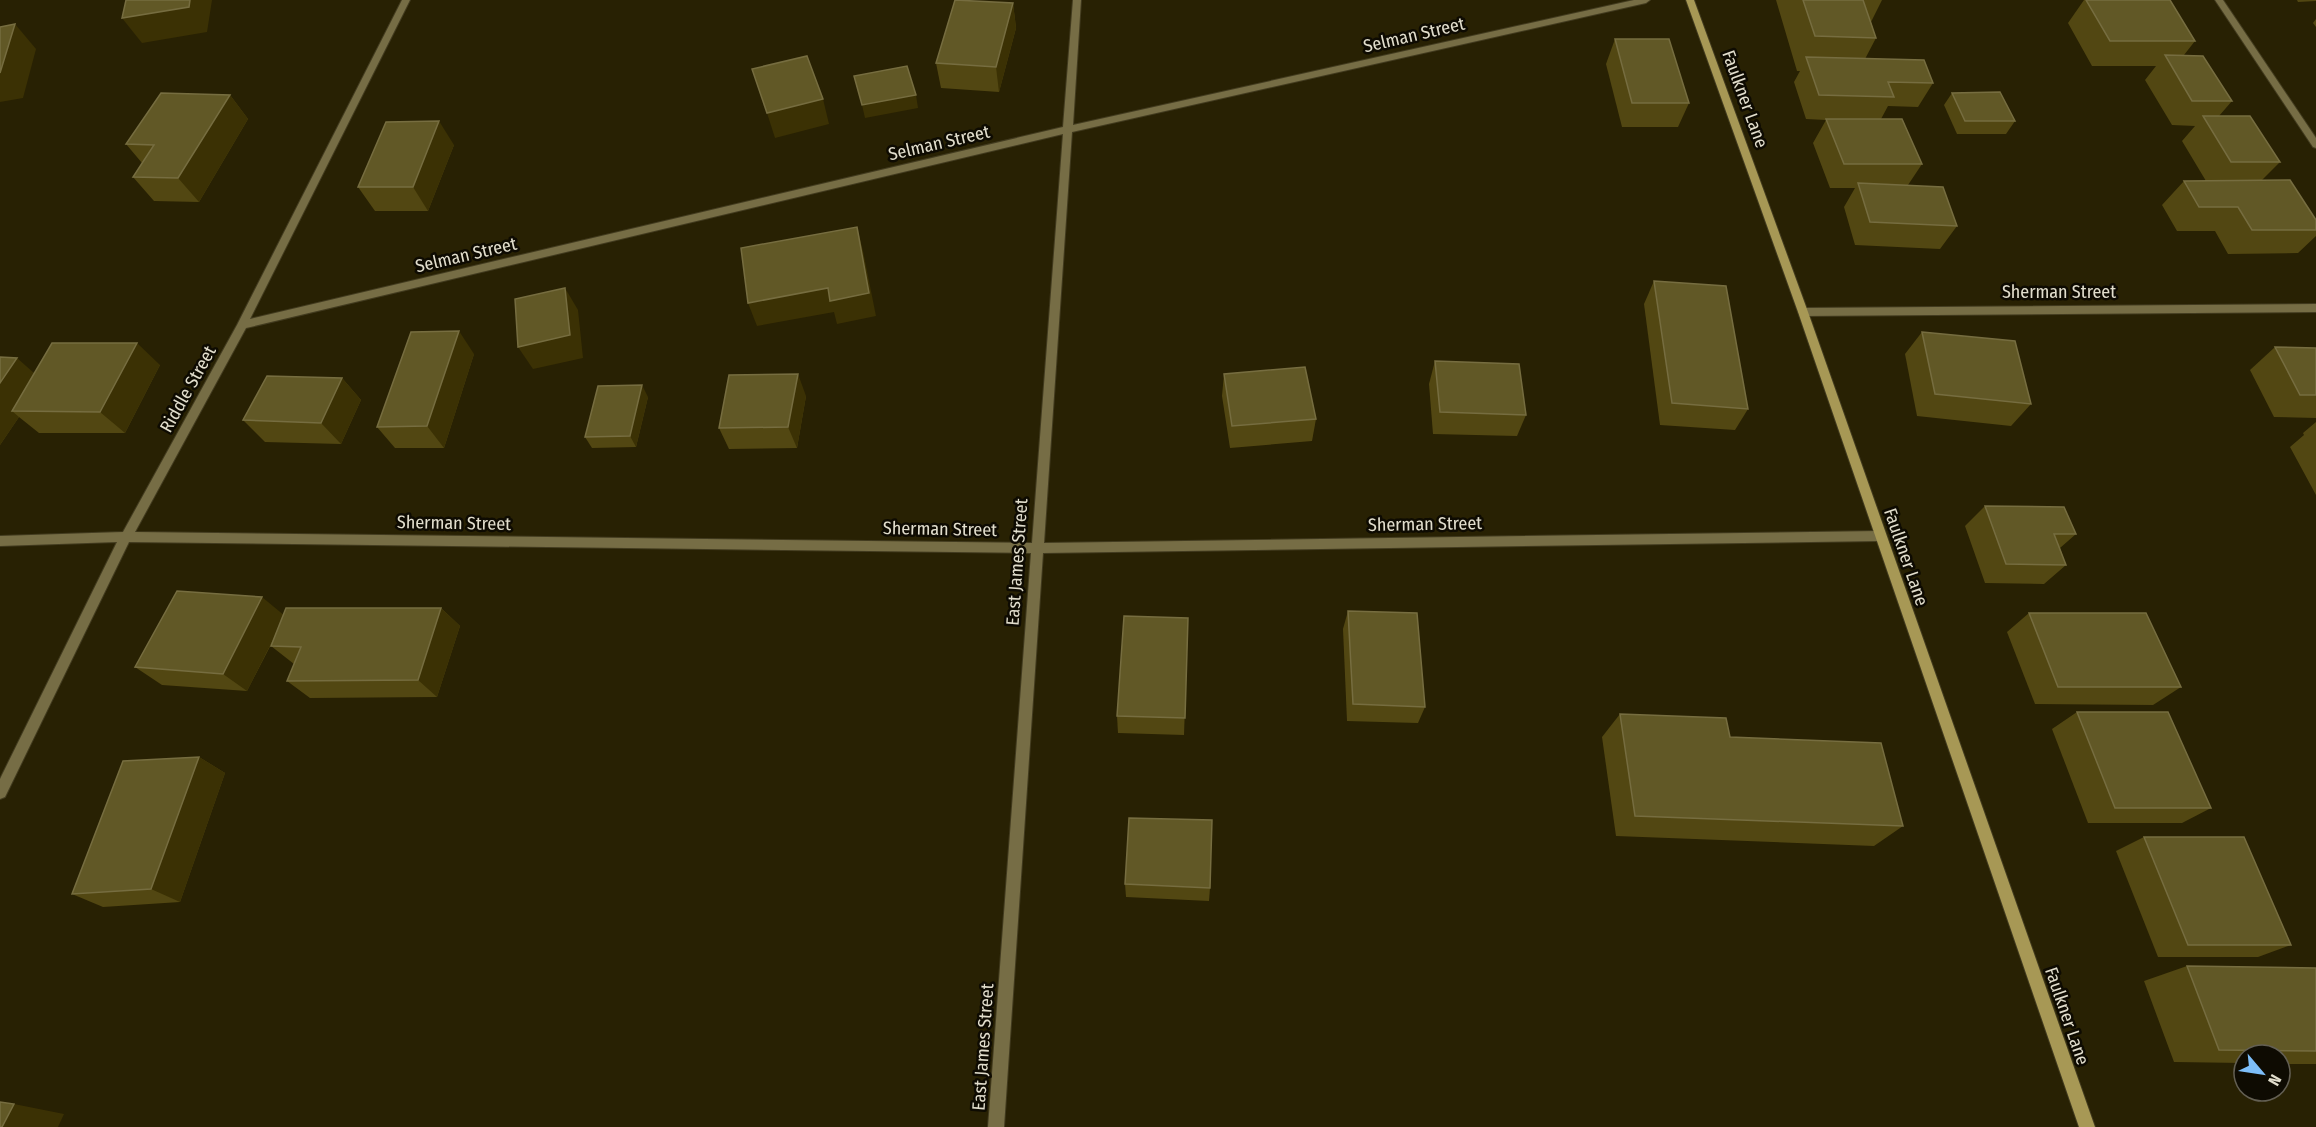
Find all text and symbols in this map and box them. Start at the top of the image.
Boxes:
street label: Selman Street [1361,13,1467,57]
street label: Faulkner Lane [1717,47,1773,151]
street label: Selman Street [886,121,992,165]
street label: Selman Street [413,233,519,277]
street label: Sherman Street [2002,281,2116,303]
street label: Riddle Street [155,342,221,436]
street label: East James Street [1002,498,1032,626]
street label: Faulkner Lane [1879,505,1933,609]
street label: Sherman Street [397,511,511,535]
street label: Sherman Street [1368,512,1482,536]
street label: Sherman Street [883,517,997,541]
street label: Faulkner Lane [2040,964,2094,1068]
street label: East James Street [968,983,998,1111]
north arrow [2232,1043,2292,1103]
text: N [2264,1071,2285,1089]

